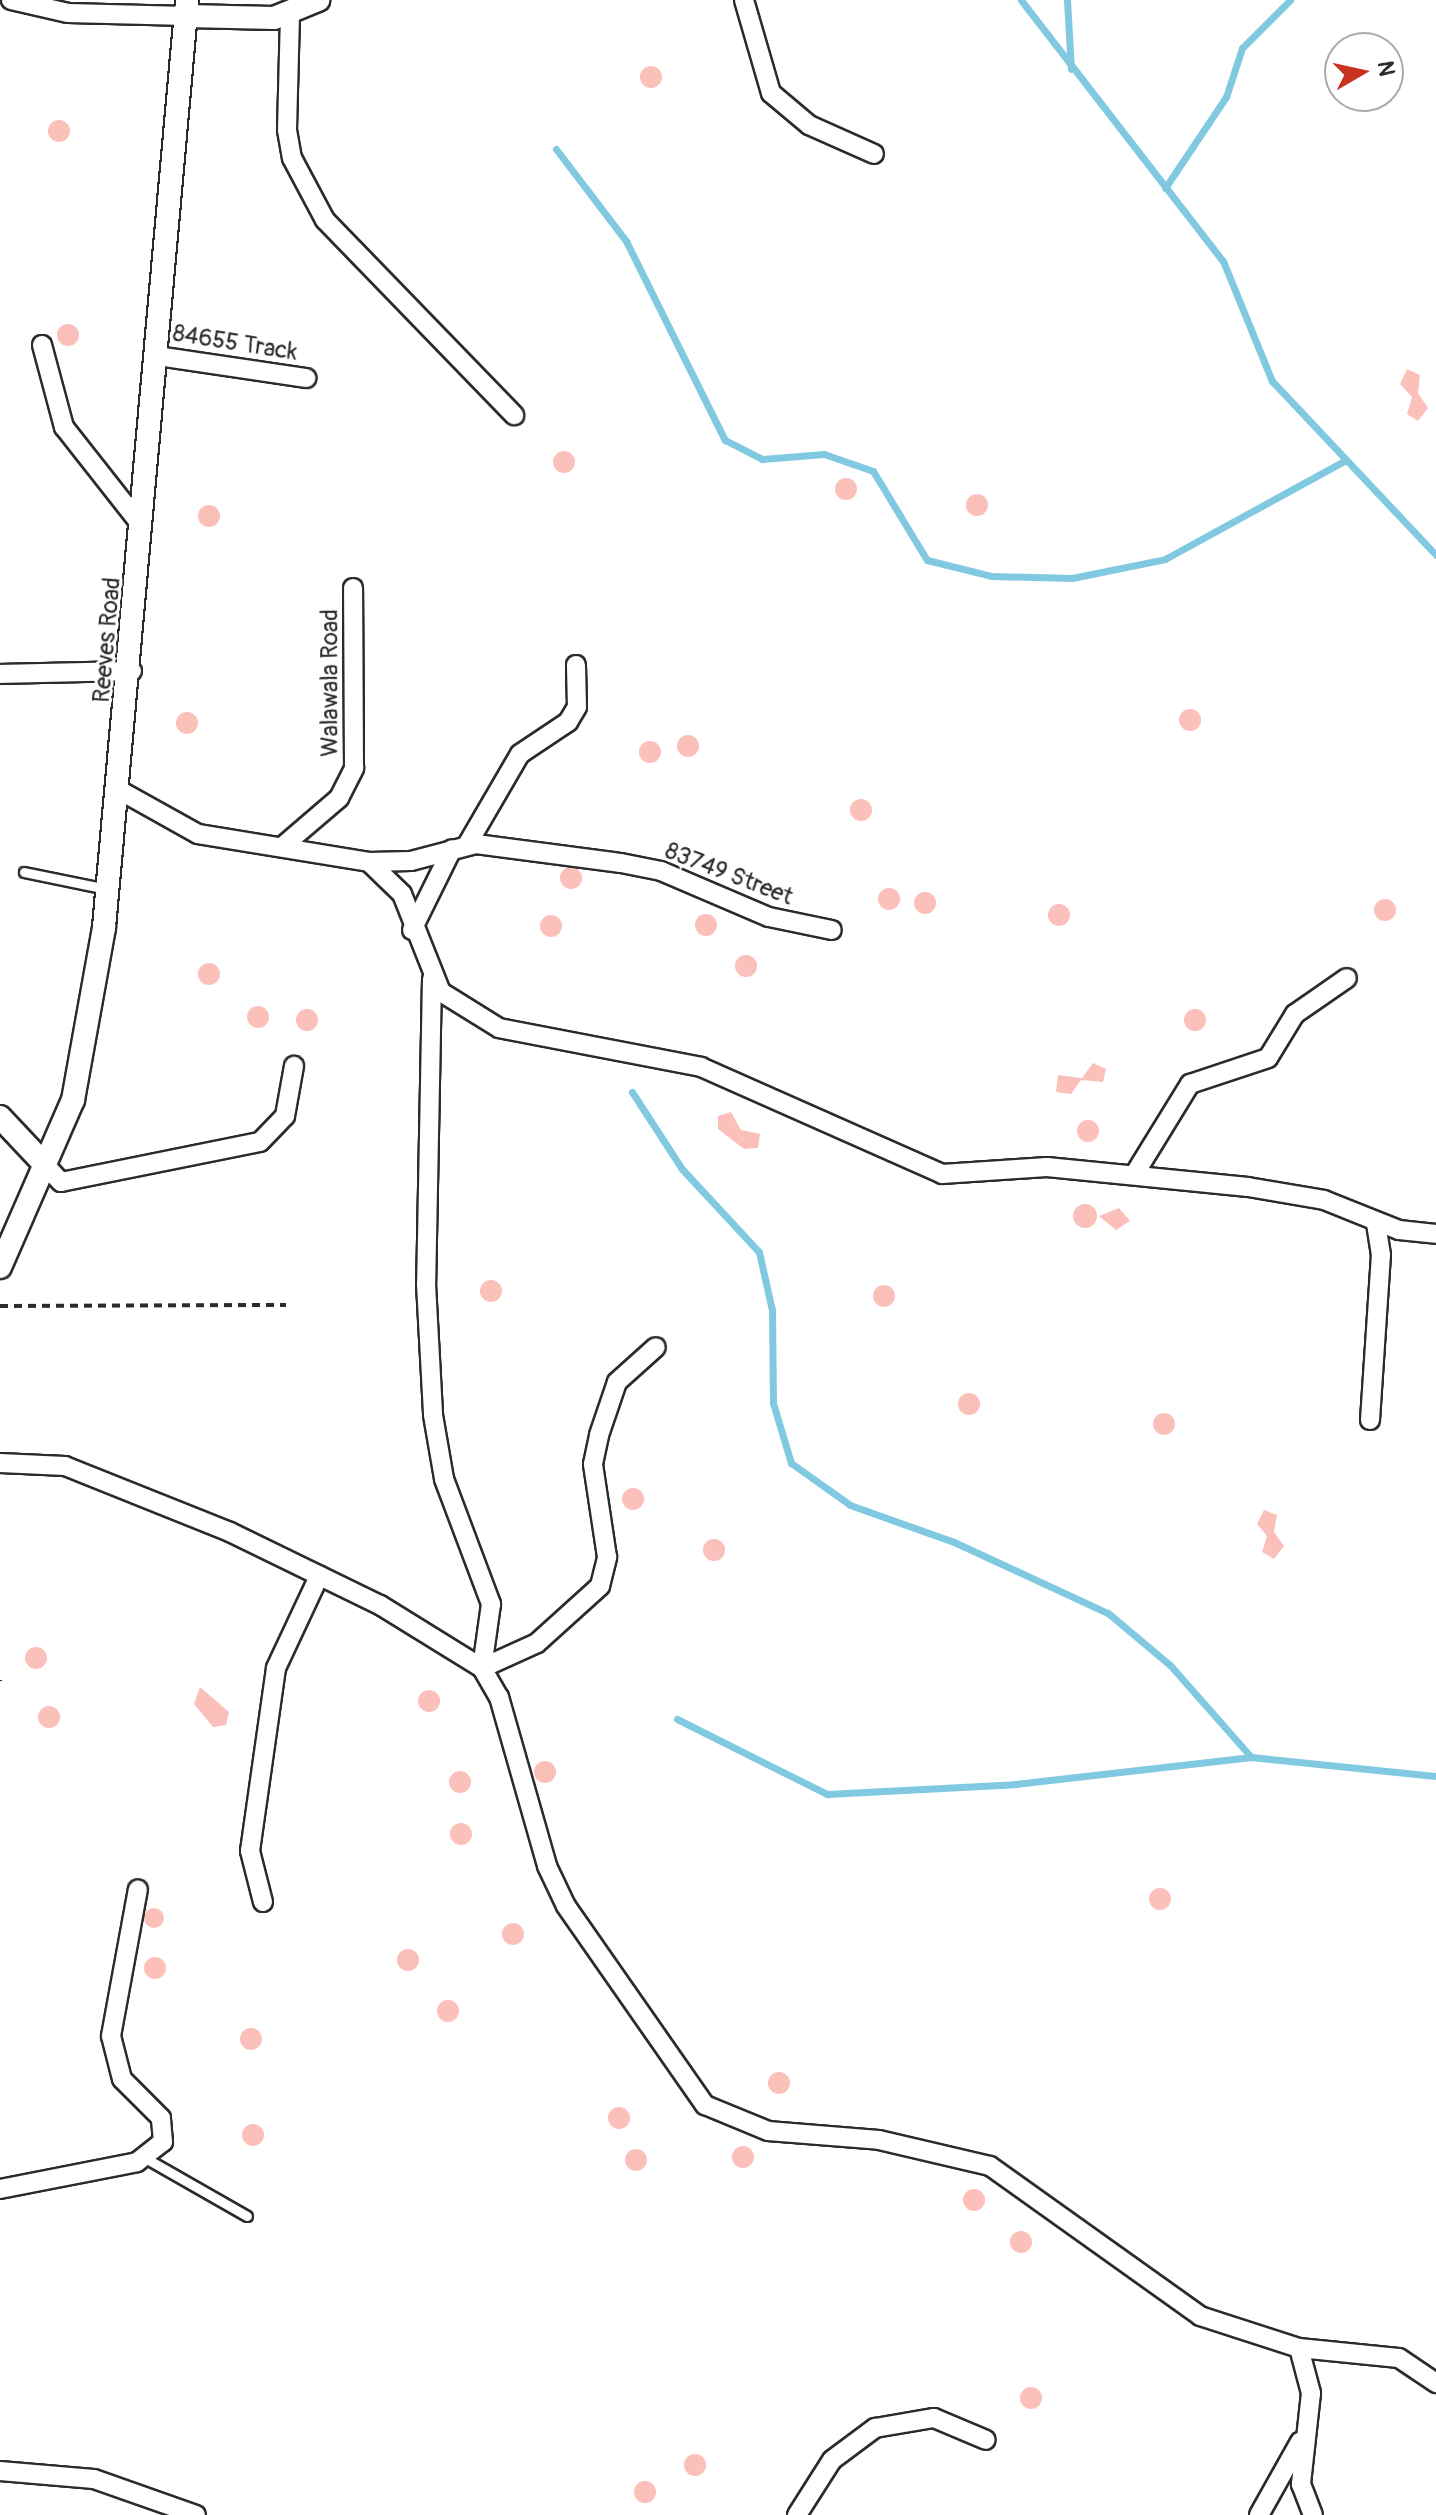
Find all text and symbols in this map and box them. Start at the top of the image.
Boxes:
north arrow [1324,32,1404,112]
text: N [1371,59,1401,78]
street label: 84655 Track [171,319,299,367]
street label: Reeves Road [87,576,127,704]
street label: Walawala Road [316,609,344,757]
street label: 83749 Street [661,836,797,912]

